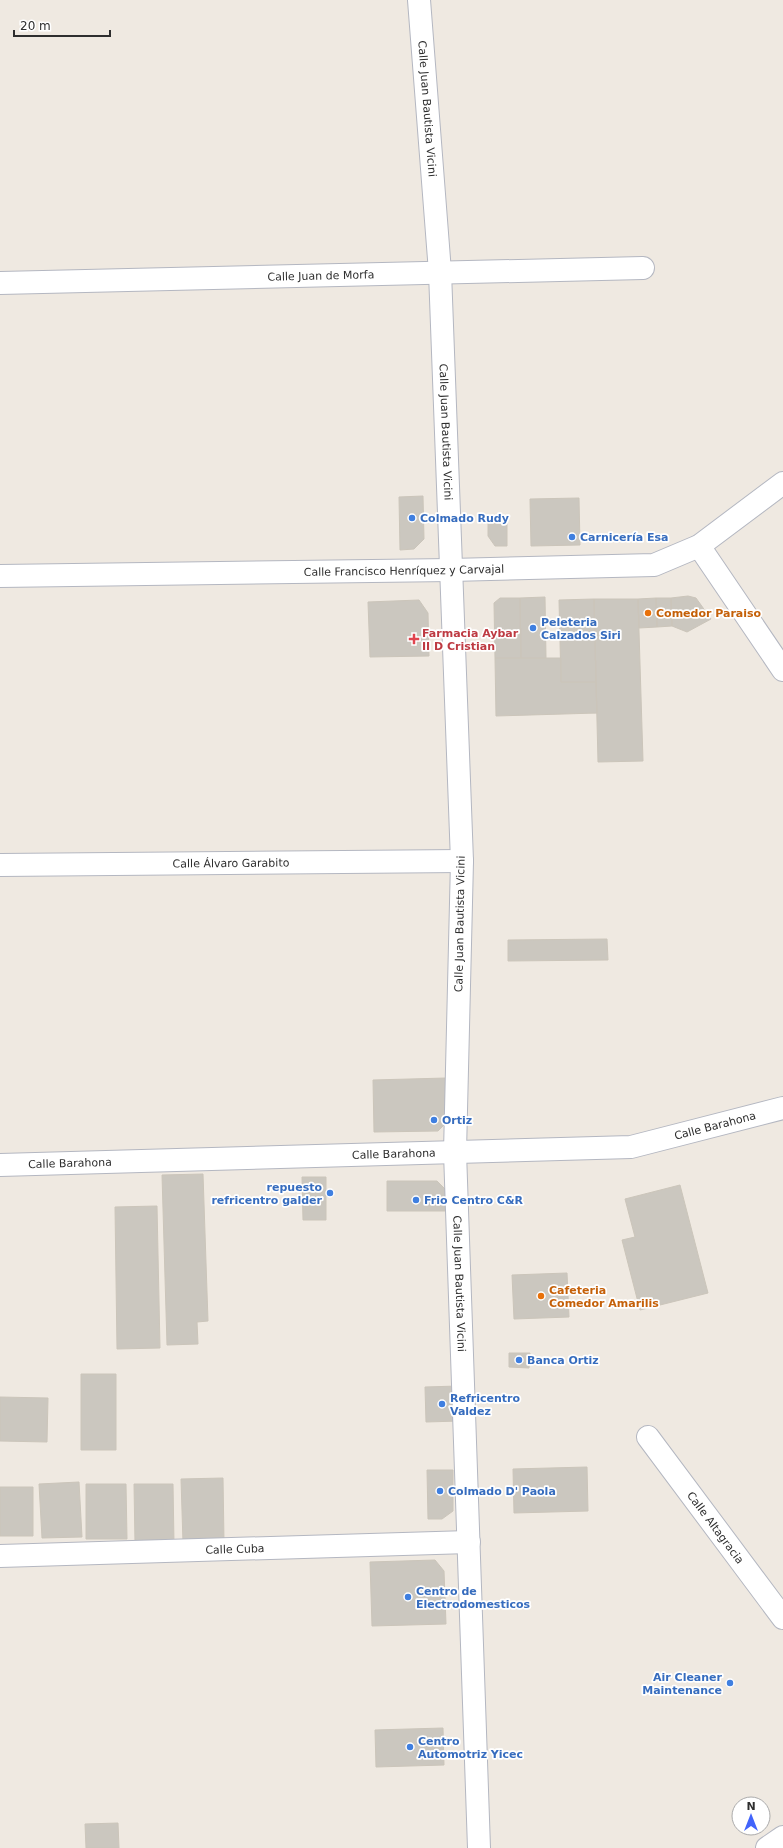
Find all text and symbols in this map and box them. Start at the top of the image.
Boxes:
scale bar [14,12,110,38]
text: 20 m [20,19,51,33]
street label: Calle Juan Bautista Vicini [416,40,439,177]
street label: Calle Juan de Morfa [267,268,375,283]
street label: Calle Juan Bautista Vicini [437,363,455,501]
place label: Colmado Rudy [420,512,509,525]
marker: Colmado Rudy [407,513,417,523]
place label: Carnicería Esa [580,531,668,544]
marker: Carnicería Esa [567,532,577,542]
street label: Calle Francisco Henríquez y Carvajal [304,562,504,578]
place label: Comedor Paraiso [656,607,762,620]
marker: Comedor Paraiso [643,608,653,618]
place label: Peleteria Calzados Siri [541,616,621,642]
marker: Peleteria Calzados Siri [528,623,538,633]
place label: Farmacia Aybar II D Cristian [422,627,519,653]
marker: Farmacia Aybar II D Cristian [409,634,419,644]
street label: Calle Álvaro Garabito [172,856,290,870]
street label: Calle Juan Bautista Vicini [452,856,468,992]
street label: Calle Barahona [673,1109,757,1142]
place label: Ortiz [442,1114,472,1127]
marker: Ortiz [429,1115,439,1125]
street label: Calle Barahona [352,1146,436,1161]
street label: Calle Barahona [28,1155,112,1171]
place label: repuesto refricentro galder [211,1181,323,1207]
marker: repuesto refricentro galder [325,1188,335,1198]
place label: Frio Centro C&R [424,1194,523,1207]
marker: Frio Centro C&R [411,1195,421,1205]
street label: Calle Juan Bautista Vicini [451,1215,468,1352]
place label: Cafeteria Comedor Amarilis [549,1284,659,1310]
marker: Cafeteria Comedor Amarilis [536,1291,546,1301]
place label: Banca Ortiz [527,1354,599,1367]
marker: Banca Ortiz [514,1355,524,1365]
place label: Refricentro Valdez [450,1392,520,1418]
marker: Refricentro Valdez [437,1399,447,1409]
place label: Colmado D' Paola [448,1485,556,1498]
marker: Colmado D' Paola [435,1486,445,1496]
street label: Calle Altagracia [684,1489,747,1566]
street label: Calle Cuba [205,1542,265,1556]
place label: Centro de Electrodomesticos [416,1585,531,1611]
marker: Centro de Electrodomesticos [403,1592,413,1602]
place label: Air Cleaner Maintenance [642,1671,723,1697]
marker: Air Cleaner Maintenance [725,1678,735,1688]
place label: Centro Automotriz Yicec [418,1735,523,1761]
marker: Centro Automotriz Yicec [405,1742,415,1752]
north arrow [731,1796,771,1836]
text: N [746,1800,756,1813]

